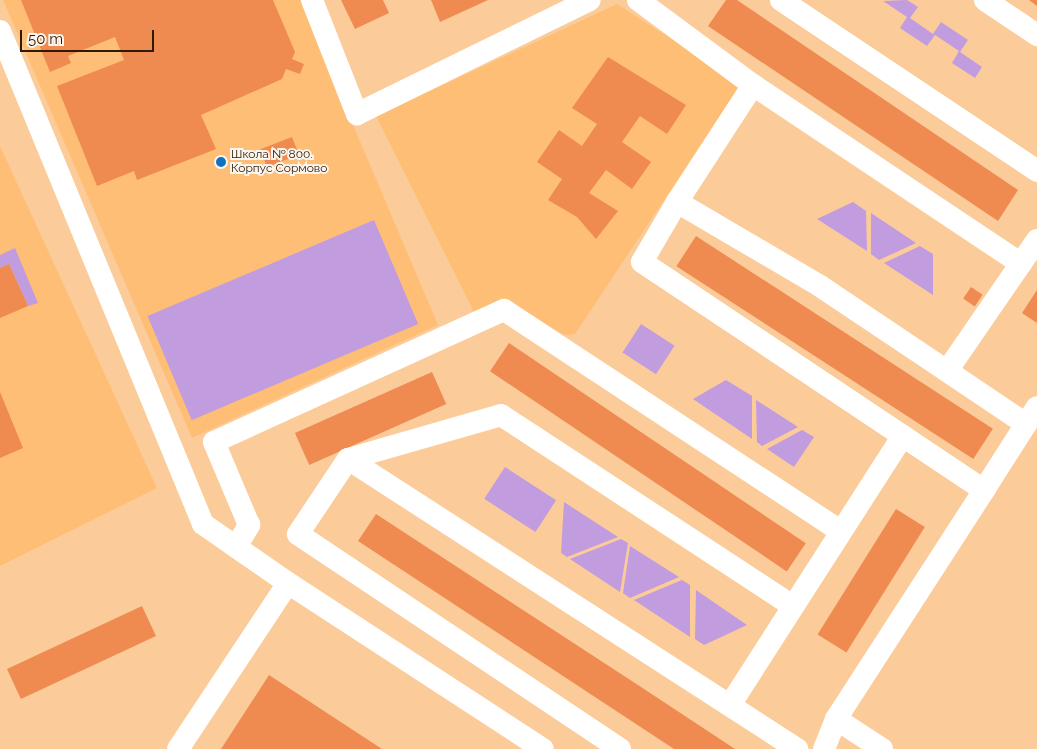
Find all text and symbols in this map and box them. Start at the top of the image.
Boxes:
scale bar [22,20,156,52]
text: 50 m [28,30,63,48]
place label: Школа № 800. Корпус Сормово [231,148,327,176]
marker: Школа № 800. Корпус Сормово [215,156,227,168]

